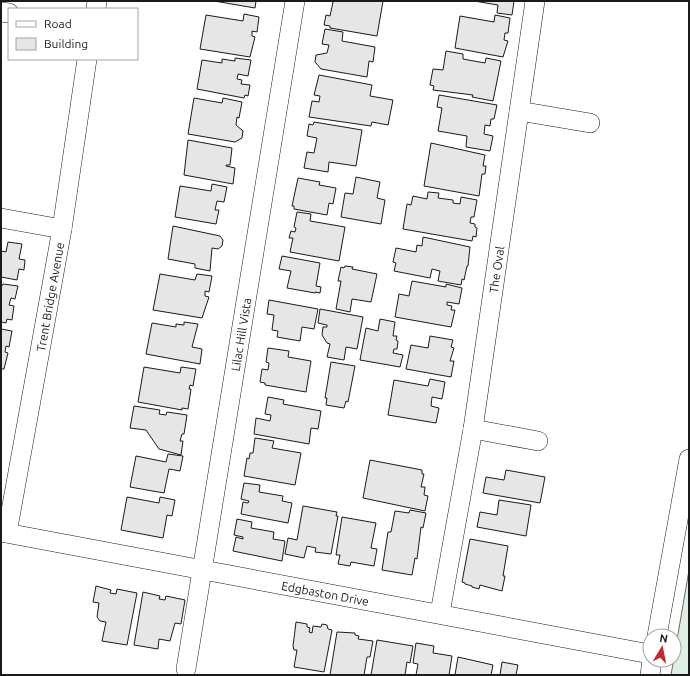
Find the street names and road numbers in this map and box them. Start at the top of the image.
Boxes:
street label: Trent Bridge Avenue [33,241,66,352]
street label: The Oval [486,245,506,294]
street label: Lilac Hill Vista [228,297,253,372]
street label: Edgbaston Drive [281,578,370,608]

